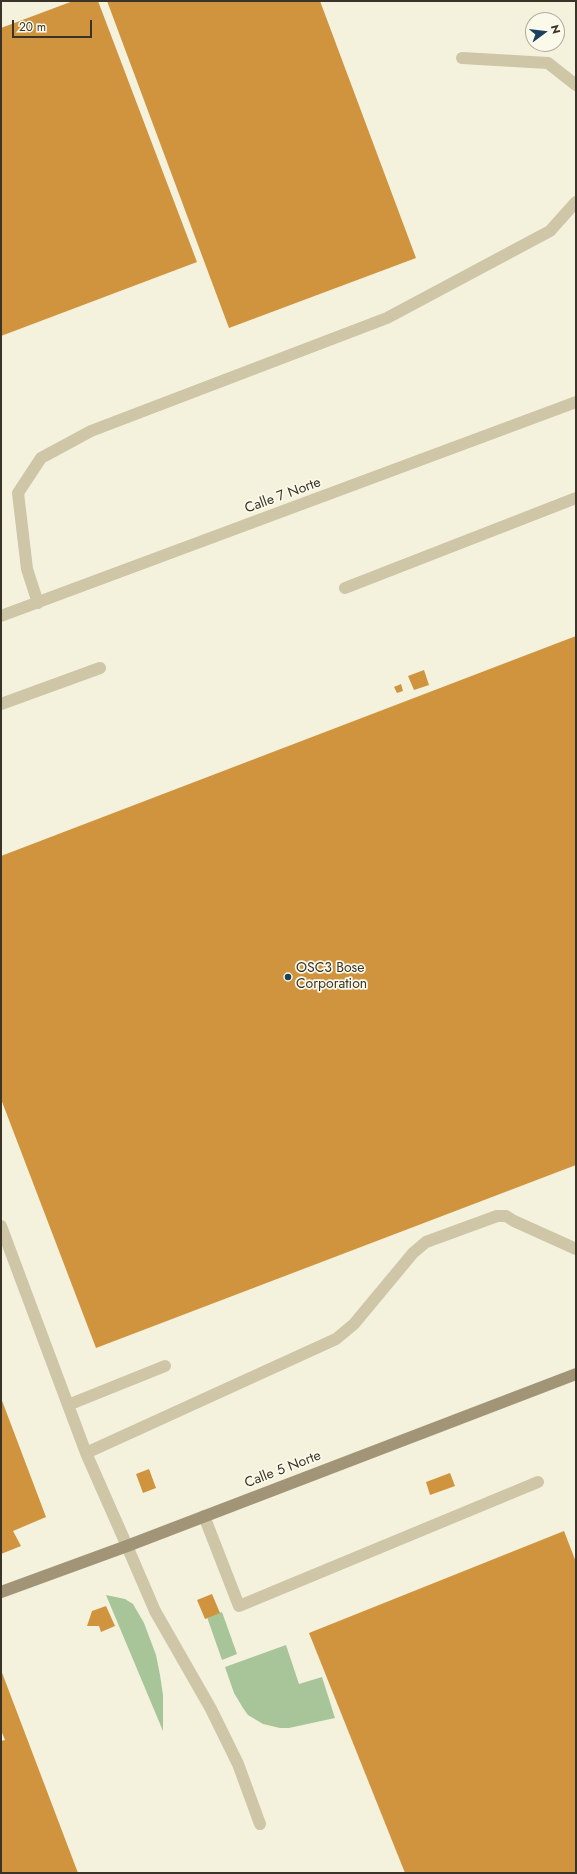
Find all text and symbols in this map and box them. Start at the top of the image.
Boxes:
scale bar [14,12,94,38]
north arrow [525,12,565,52]
text: 20 m [19,18,46,36]
text: N [547,23,564,35]
street label: Calle 7 Norte [243,474,323,518]
place label: OSC3 Bose Corporation [296,961,367,994]
marker: OSC3 Bose Corporation [283,972,293,982]
street label: Calle 5 Norte [243,1448,323,1492]

